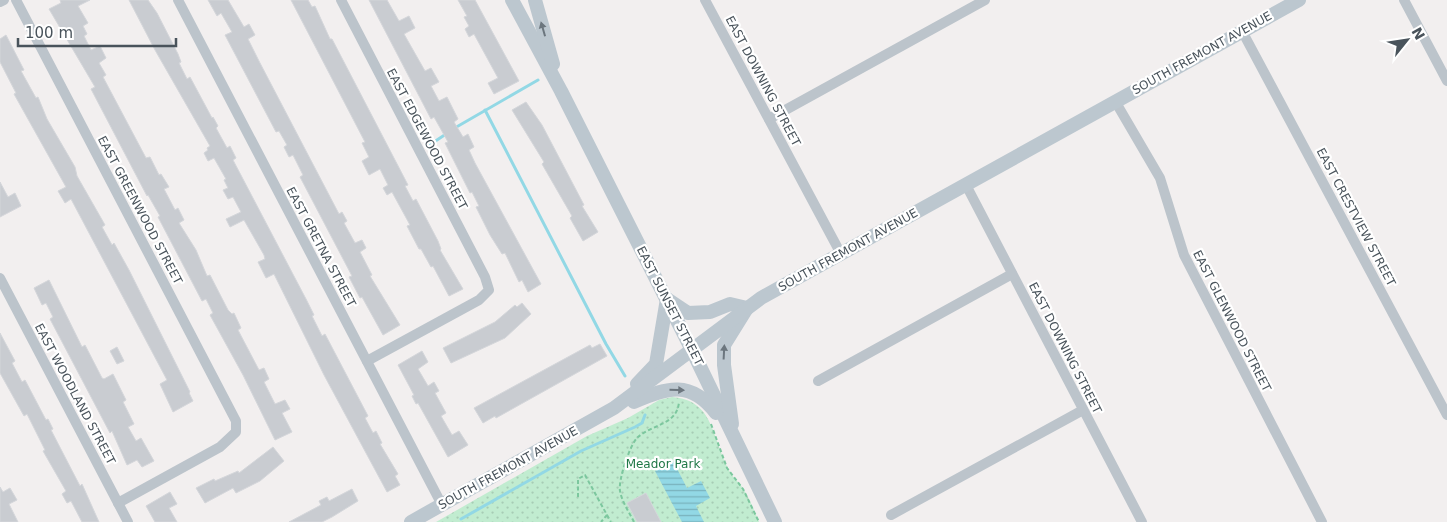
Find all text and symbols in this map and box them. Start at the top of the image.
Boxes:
street label: SOUTH FREMONT AVENUE [1130,9,1274,97]
street label: EAST DOWNING STREET [723,13,804,149]
scale bar [18,15,175,47]
north arrow [1382,15,1432,65]
one-way arrow [539,21,547,36]
text: 100 m [25,24,73,42]
text: N [1408,24,1428,43]
street label: EAST EDGEWOOD STREET [384,66,471,213]
street label: EAST GREENWOOD STREET [95,133,185,287]
street label: EAST CRESTVIEW STREET [1314,145,1399,289]
street label: EAST GRETNA STREET [283,185,359,310]
street label: SOUTH FREMONT AVENUE [776,206,920,294]
street label: EAST SUNSET STREET [634,244,707,369]
street label: EAST GLENWOOD STREET [1190,248,1274,395]
street label: EAST DOWNING STREET [1026,280,1105,417]
street label: EAST WOODLAND STREET [32,321,118,467]
one-way arrow [721,344,729,360]
one-way arrow [669,386,685,394]
street label: SOUTH FREMONT AVENUE [436,424,580,512]
park label: Meador Park [626,457,700,471]

